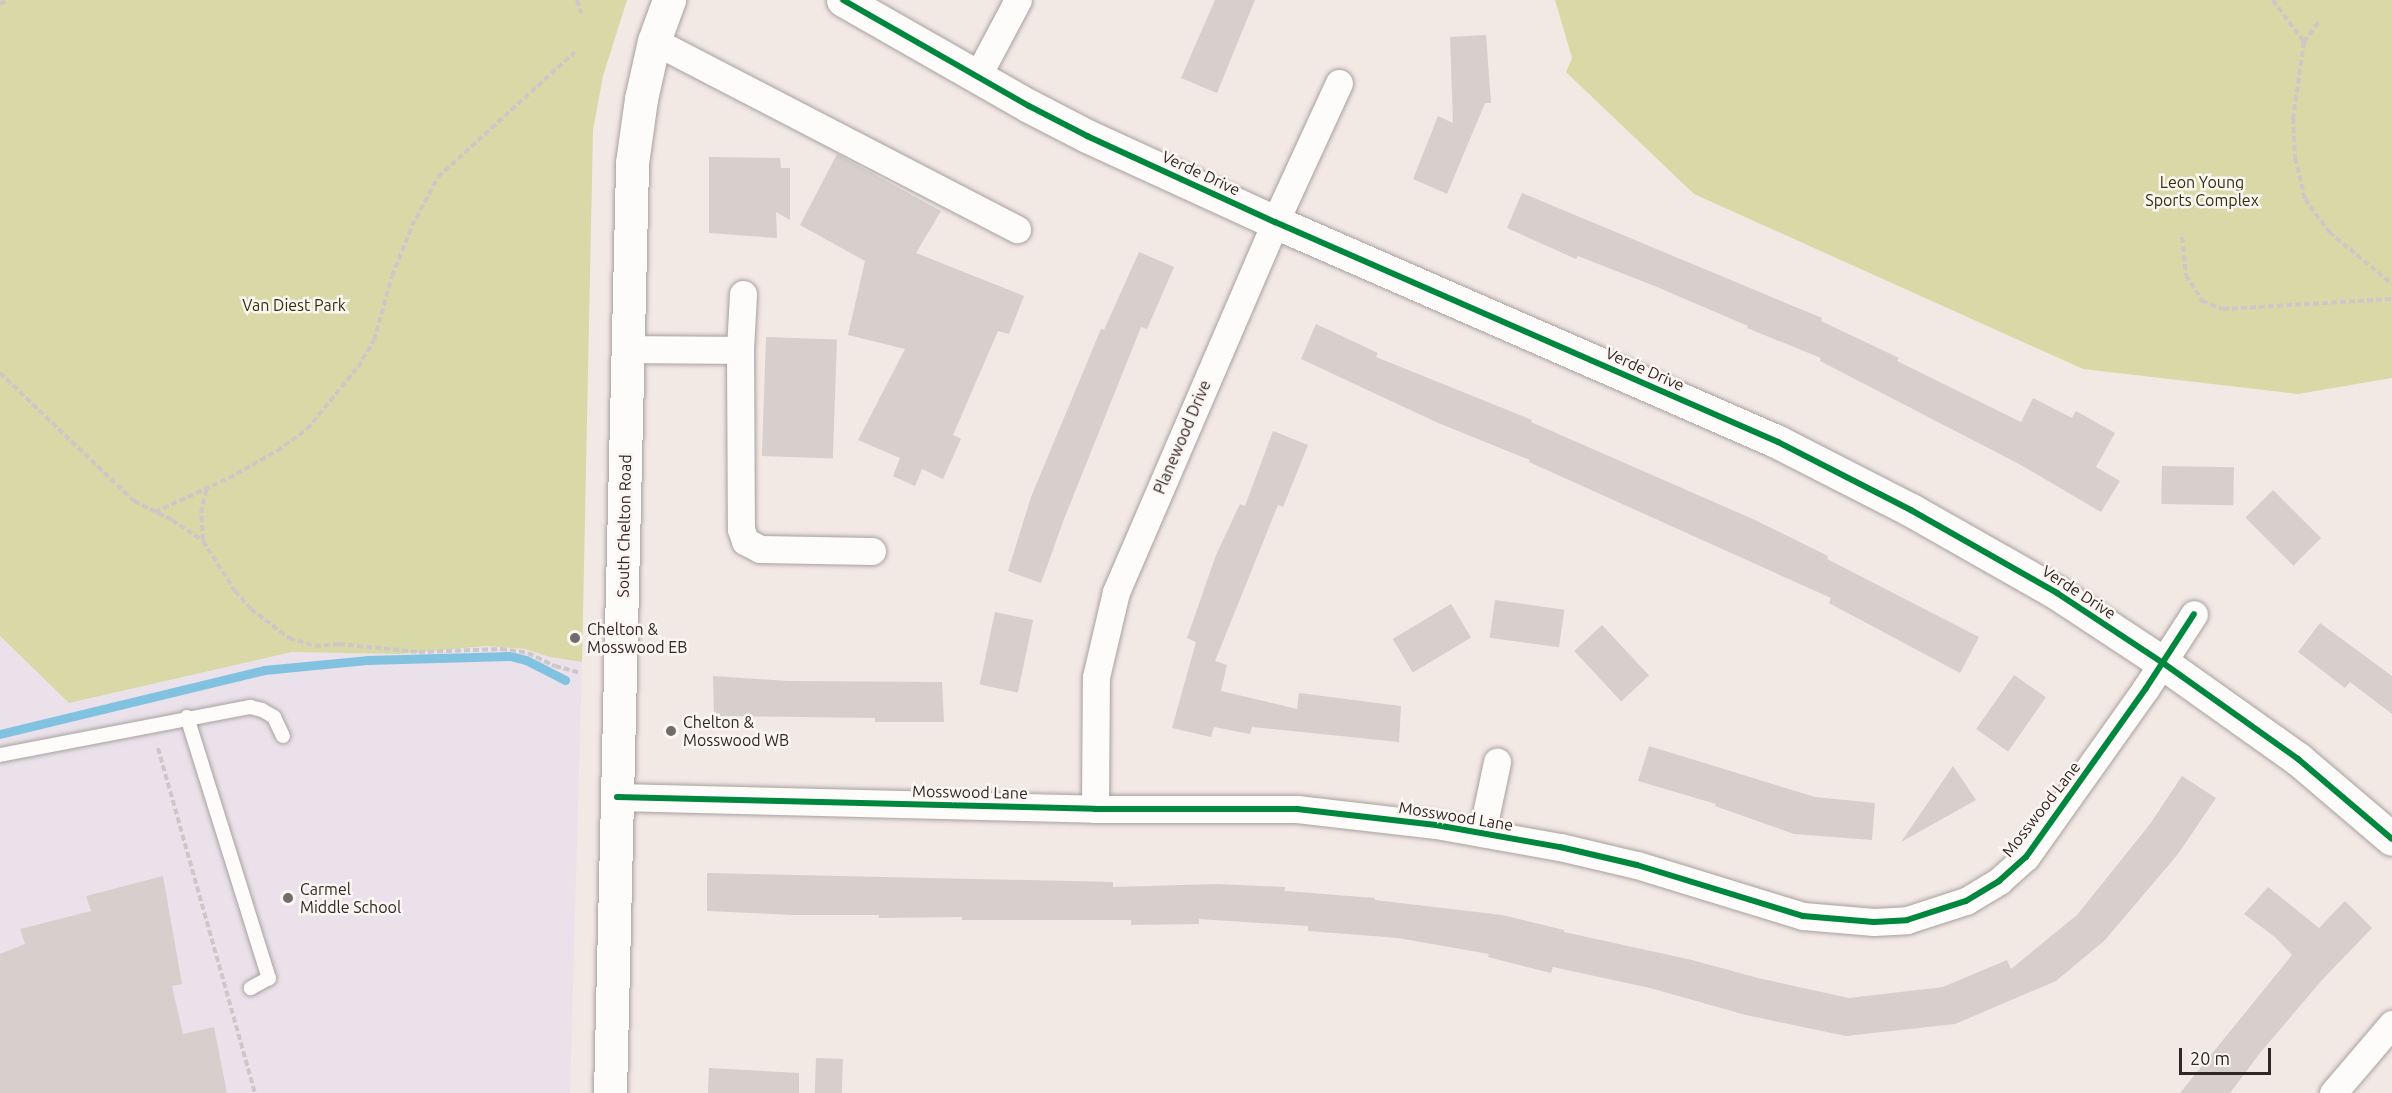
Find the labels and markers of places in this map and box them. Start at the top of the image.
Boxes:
place label: Chelton & Mosswood EB [587,619,687,657]
marker: Chelton & Mosswood EB [568,631,582,645]
place label: Chelton & Mosswood WB [683,712,789,750]
marker: Chelton & Mosswood WB [664,724,678,738]
place label: Carmel Middle School [300,879,401,917]
marker: Carmel Middle School [281,891,295,905]

